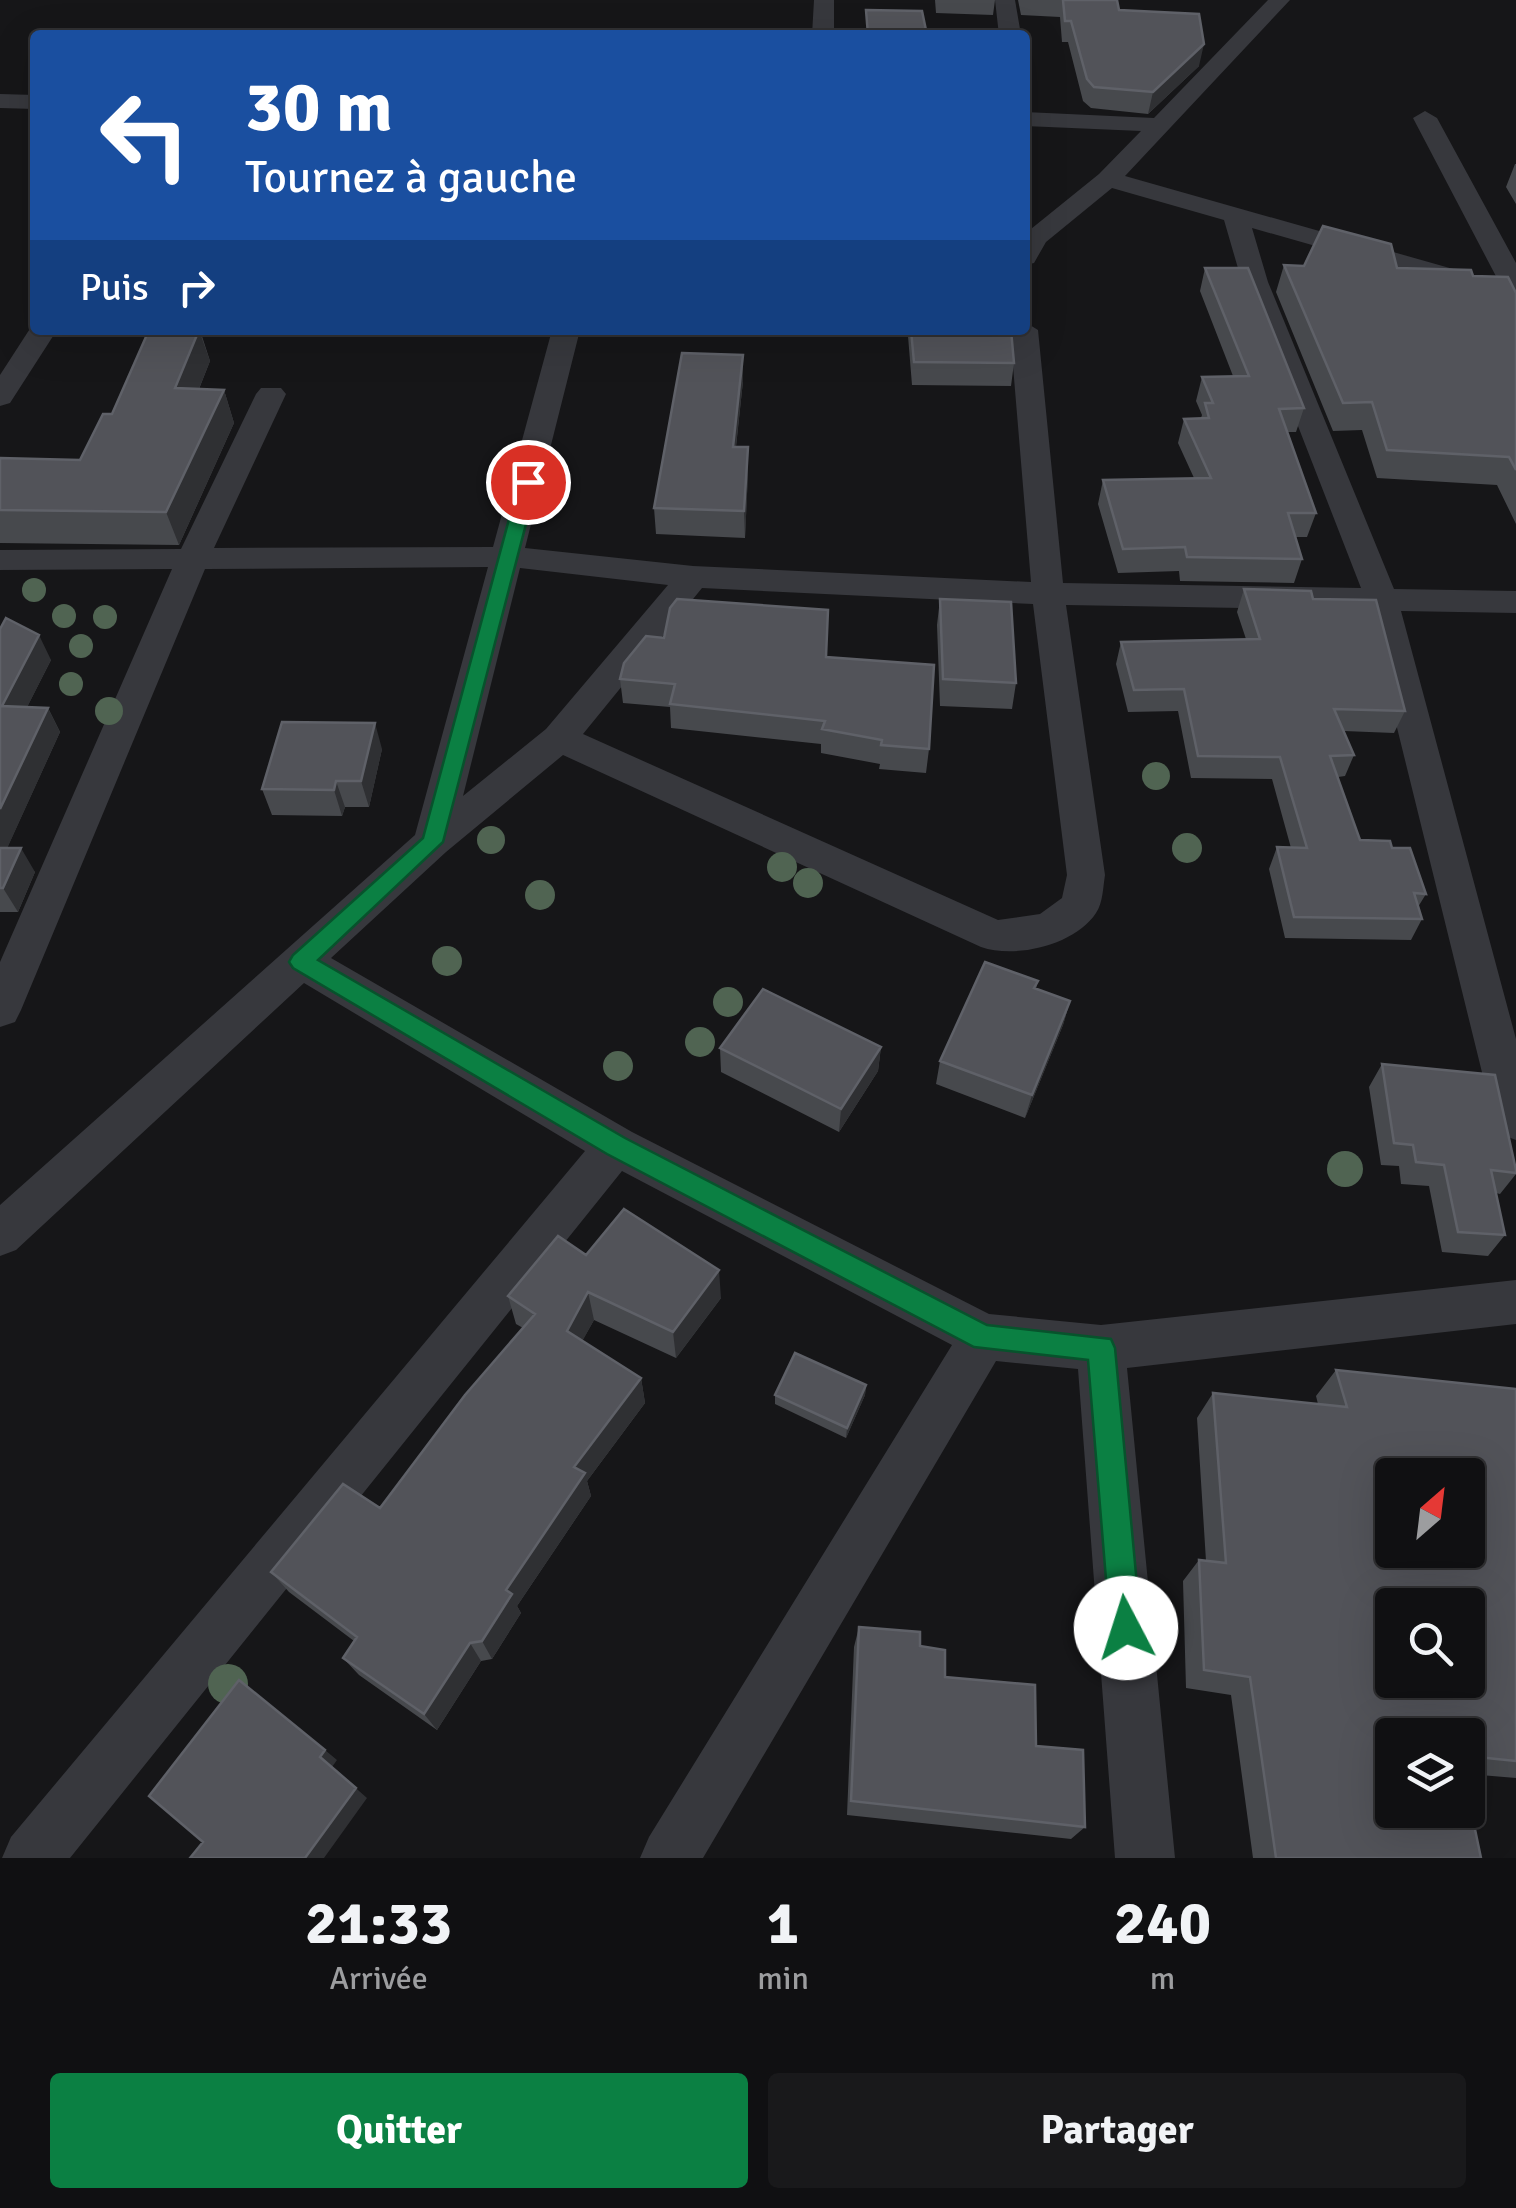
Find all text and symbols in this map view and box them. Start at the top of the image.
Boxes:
text: 30 m [245,64,393,150]
icon: left [80,70,210,200]
text: Tournez à gauche [245,150,577,205]
icon: right [169,260,224,315]
text: Puis [80,264,149,311]
pin [486,440,571,525]
icon: arrive [501,455,556,510]
north arrow [1375,1458,1485,1568]
map controls [1375,1458,1485,1828]
position arrow [1074,1576,1178,1680]
button: search [1375,1588,1485,1698]
button: layers [1375,1718,1485,1828]
text: 21:33 [305,1887,452,1961]
text: 1 [767,1887,799,1961]
text: 240 [1114,1887,1211,1961]
text: Arrivée [330,1959,428,1998]
text: min [757,1959,809,1998]
text: m [1150,1959,1175,1998]
button: Quitter [50,2073,748,2188]
button: Partager [768,2073,1466,2188]

